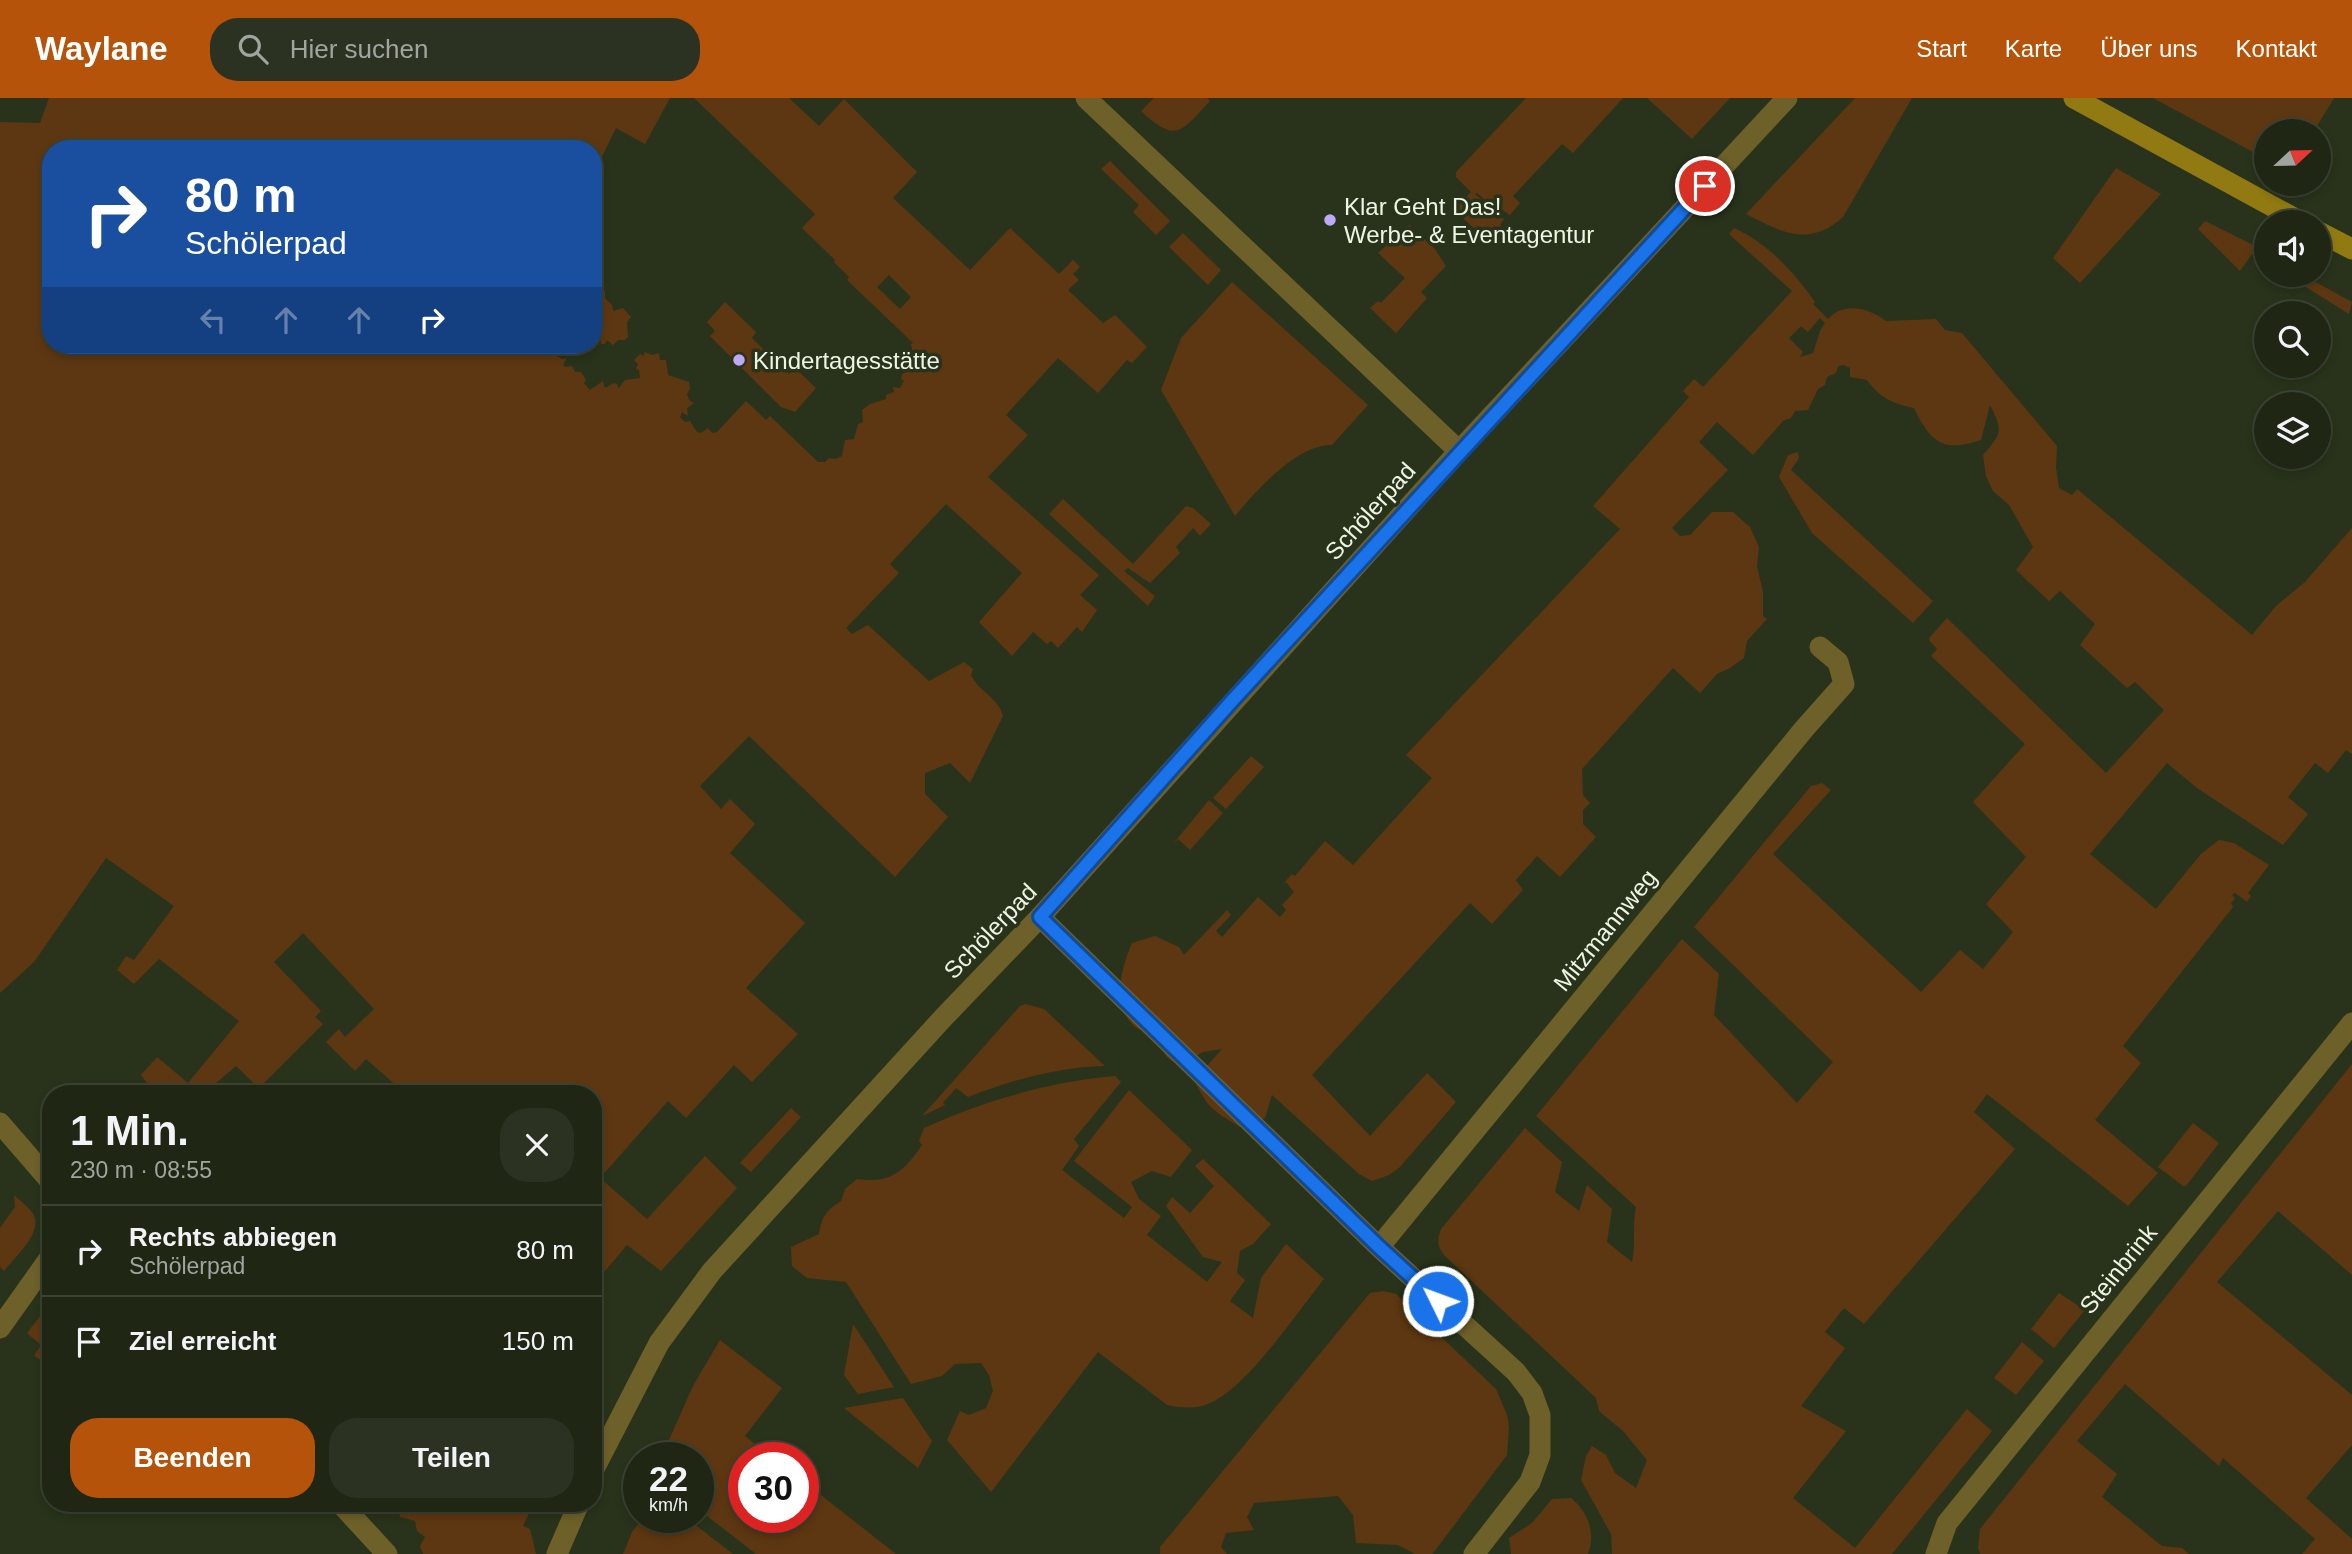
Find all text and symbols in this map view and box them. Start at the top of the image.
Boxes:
search box [210,18,700,81]
text: Waylane [35,30,168,67]
icon: search [234,30,272,68]
text: Hier suchen [290,34,428,64]
text: Start [1916,35,1967,62]
text: Karte [2005,35,2062,62]
text: Über uns [2100,35,2198,62]
text: Kontakt [2236,35,2317,62]
north arrow [2254,119,2331,196]
map controls [2254,119,2331,469]
pin [1675,156,1735,216]
icon: arrive [1686,167,1724,205]
icon: right [70,168,161,259]
text: 80 m [185,168,297,222]
place label: Klar Geht Das! Werbe- & Eventagentur [1344,193,1594,248]
button: sound [2254,210,2331,287]
marker: Klar Geht Das! Werbe- & Eventagentur [1322,212,1338,228]
text: Schölerpad [185,225,347,261]
icon: left [194,301,232,339]
icon: ahead [267,301,305,339]
icon: ahead [340,301,378,339]
icon: right [413,301,451,339]
button: search [2254,301,2331,378]
place label: Kindertagesstätte [753,347,940,374]
marker: Kindertagesstätte [731,352,747,368]
button: layers [2254,392,2331,469]
street label: Schölerpad [1319,457,1421,565]
street label: Mitzmannweg [1548,864,1662,996]
street label: Schölerpad [938,878,1042,984]
text: 1 Min. [70,1107,189,1154]
button: close [500,1108,574,1182]
text: 230 m · 08:55 [70,1157,212,1183]
street label: Steinbrink [2074,1218,2163,1319]
text: Rechts abbiegen [129,1222,337,1252]
icon: right [70,1232,108,1270]
text: 80 m [516,1235,574,1265]
text: Schölerpad [129,1253,245,1279]
position arrow [1401,1264,1475,1338]
icon: arrive [70,1323,108,1361]
text: Ziel erreicht [129,1326,276,1356]
text: 150 m [502,1326,574,1356]
button: Beenden [70,1418,315,1498]
button: Teilen [329,1418,574,1498]
speed limit sign: 30 [728,1442,819,1533]
text: 22 [649,1459,688,1498]
text: km/h [649,1495,688,1515]

